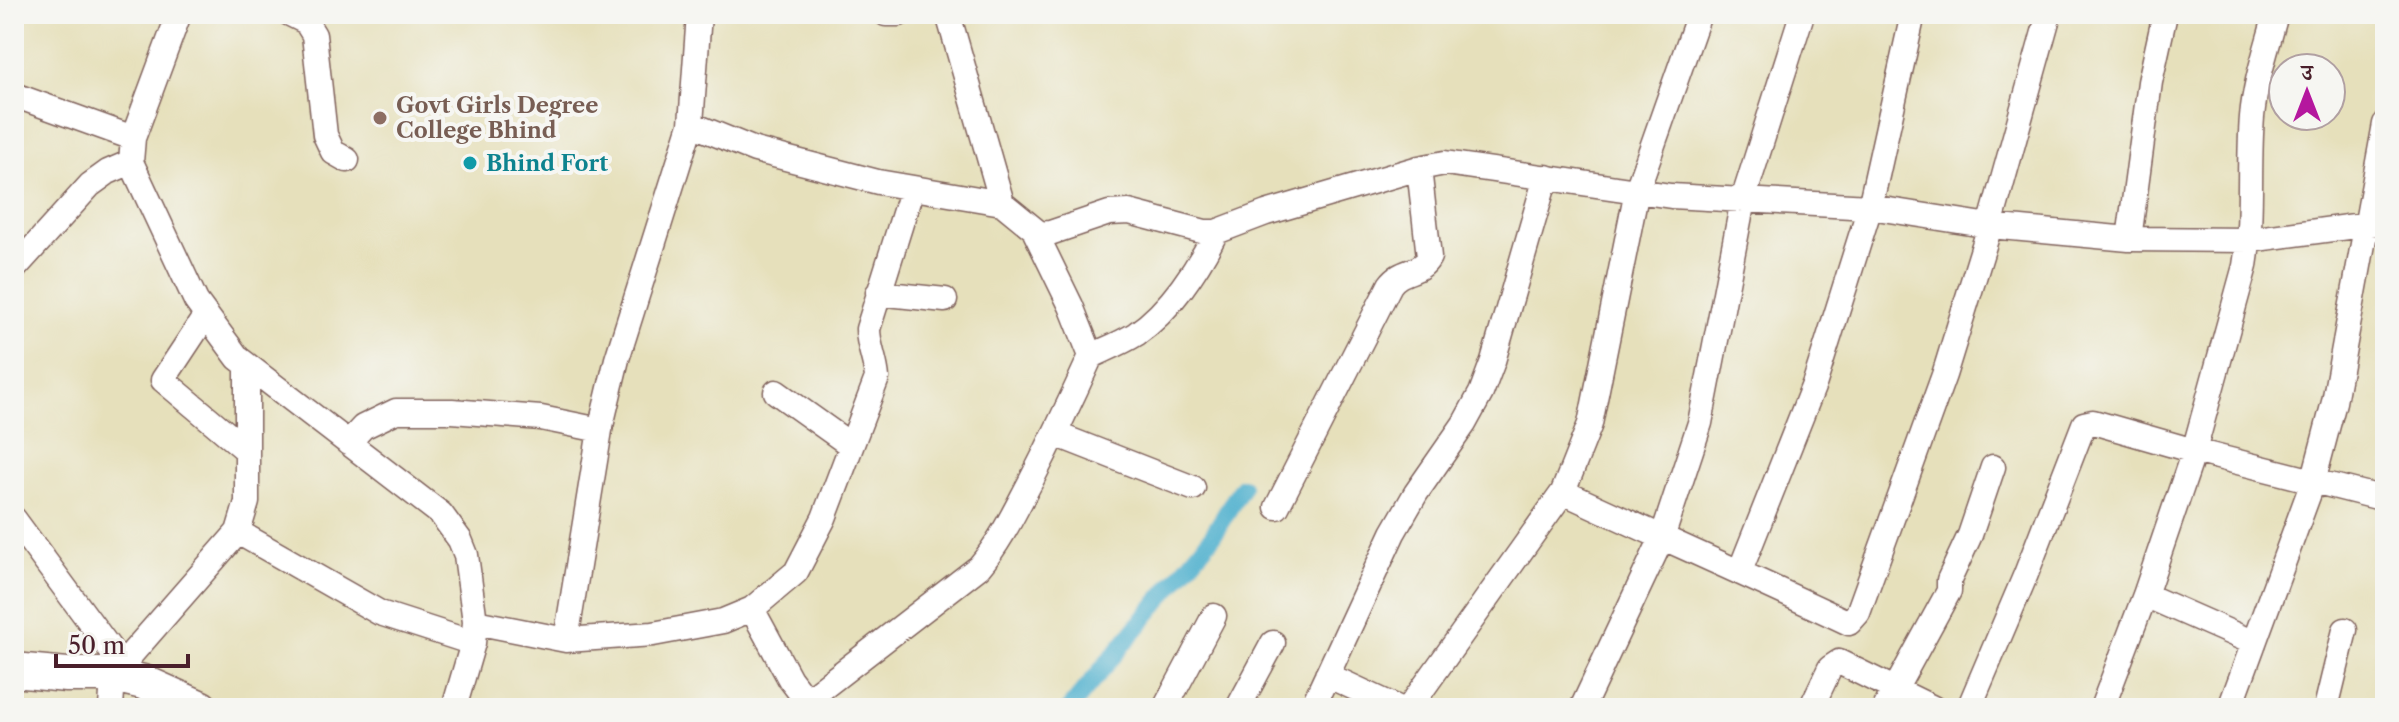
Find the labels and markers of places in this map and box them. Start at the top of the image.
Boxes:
place label: Govt Girls Degree College Bhind [396,92,598,144]
marker: Govt Girls Degree College Bhind [371,109,389,127]
place label: Bhind Fort [486,150,608,177]
marker: Bhind Fort [461,154,479,172]

